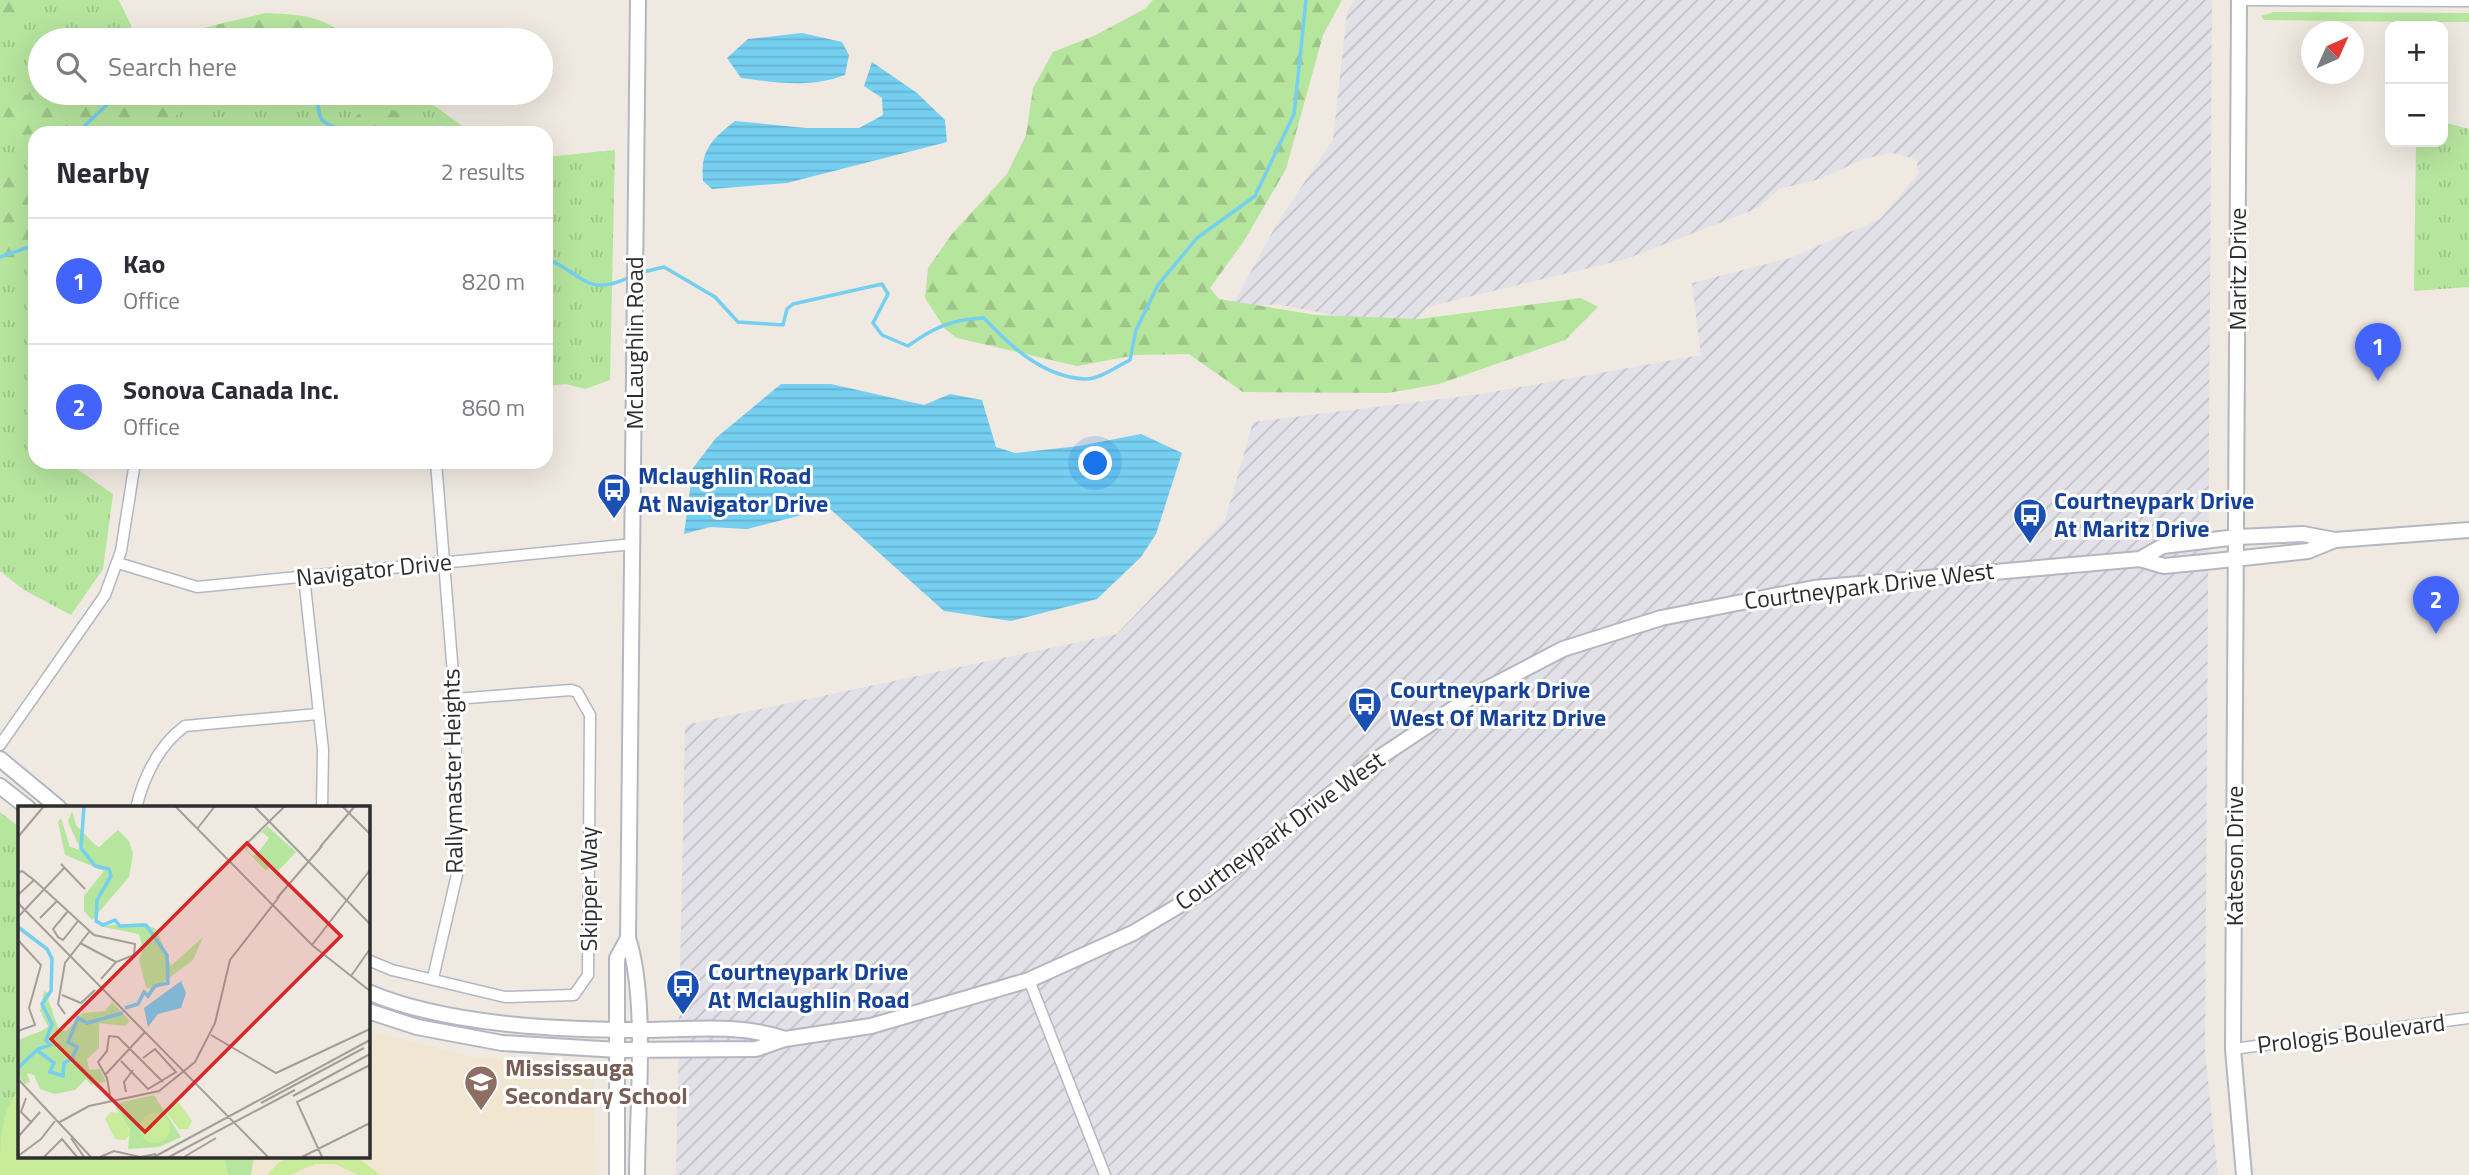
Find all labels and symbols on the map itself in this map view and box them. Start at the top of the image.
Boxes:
north arrow [2301,21,2364,84]
street label: Maritz Drive [2219,208,2255,330]
street label: McLaughlin Road [616,257,652,429]
pin: 1 [2355,323,2401,381]
your location [1078,446,1112,480]
place label: Mclaughlin Road At Navigator Drive [638,457,828,521]
bus stop icon: Mclaughlin Road At Navigator Drive [595,471,633,520]
place label: Courtneypark Drive At Maritz Drive [2054,482,2254,546]
bus stop icon: Courtneypark Drive At Maritz Drive [2011,496,2049,545]
street label: Navigator Drive [294,543,454,595]
street label: Courtneypark Drive West [1742,552,1996,618]
pin: 2 [2413,576,2459,634]
street label: Rallymaster Heights [432,668,472,874]
place label: Courtneypark Drive West Of Maritz Drive [1390,671,1606,735]
bus stop icon: Courtneypark Drive West Of Maritz Drive [1346,685,1384,734]
street label: Courtneypark Drive West [1167,741,1392,919]
street label: Kateson Drive [2216,786,2252,926]
inset map [18,806,369,1158]
street label: Skipper Way [570,826,606,952]
place label: Courtneypark Drive At Mclaughlin Road [708,953,910,1017]
bus stop icon: Courtneypark Drive At Mclaughlin Road [664,967,702,1016]
street label: Prologis Boulevard [2255,1004,2447,1062]
place label: Mississauga Secondary School [505,1049,688,1113]
school or university icon: Mississauga Secondary School [462,1063,500,1112]

